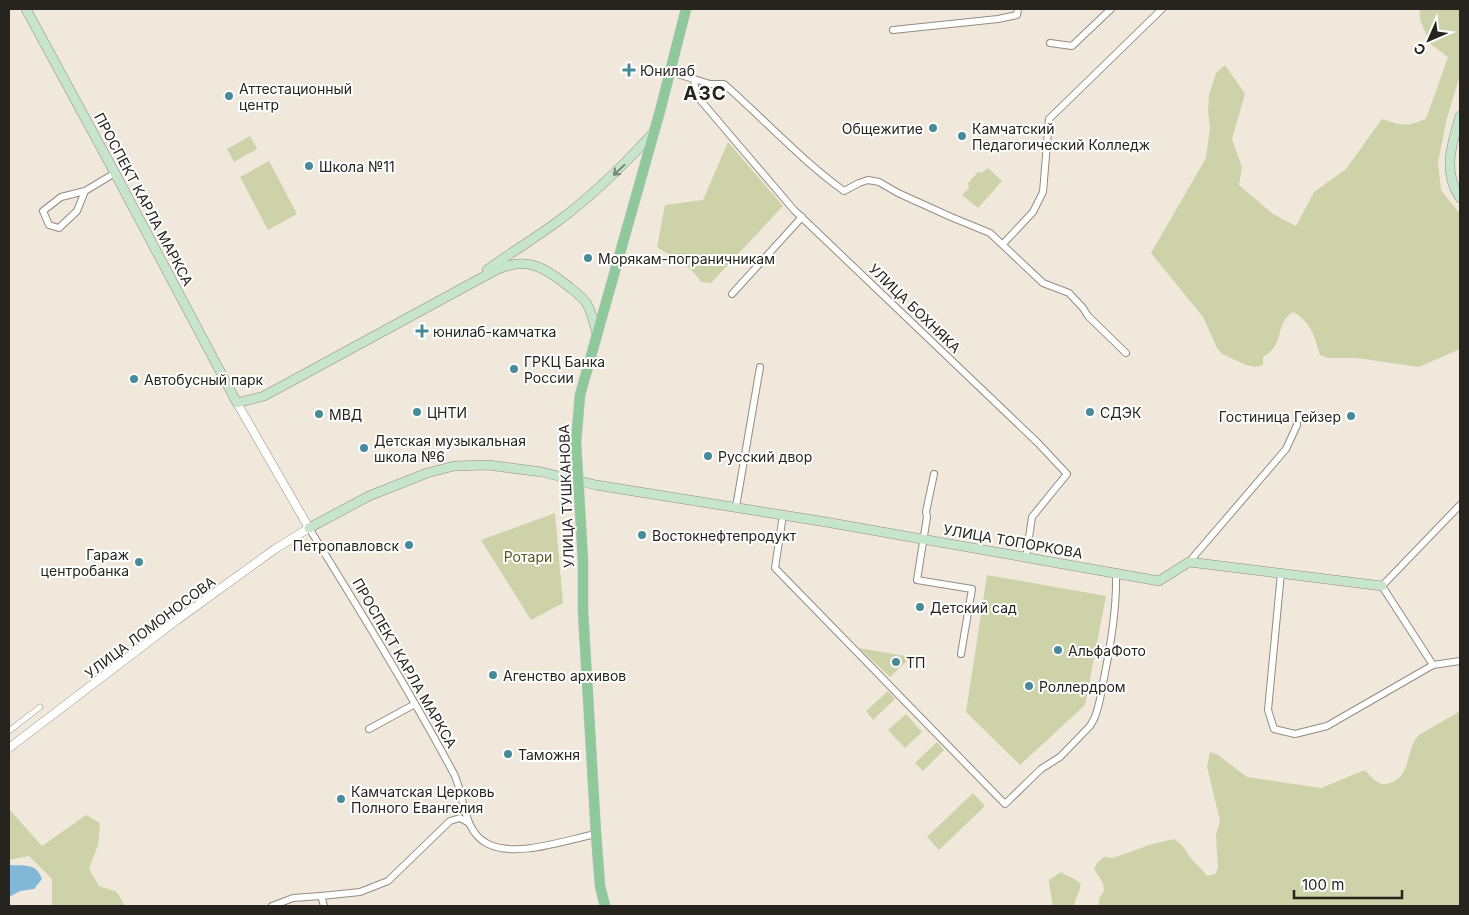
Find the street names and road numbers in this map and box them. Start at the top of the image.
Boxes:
street label: ПРОСПЕКТ КАРЛА МАРКСА [91,110,197,289]
street label: УЛИЦА БОХНЯКА [866,260,965,356]
street label: УЛИЦА ТУШКАНОВА [555,424,577,568]
street label: УЛИЦА ТОПОРКОВА [942,520,1084,562]
street label: УЛИЦА ЛОМОНОСОВА [81,572,219,682]
street label: ПРОСПЕКТ КАРЛА МАРКСА [349,575,461,751]

